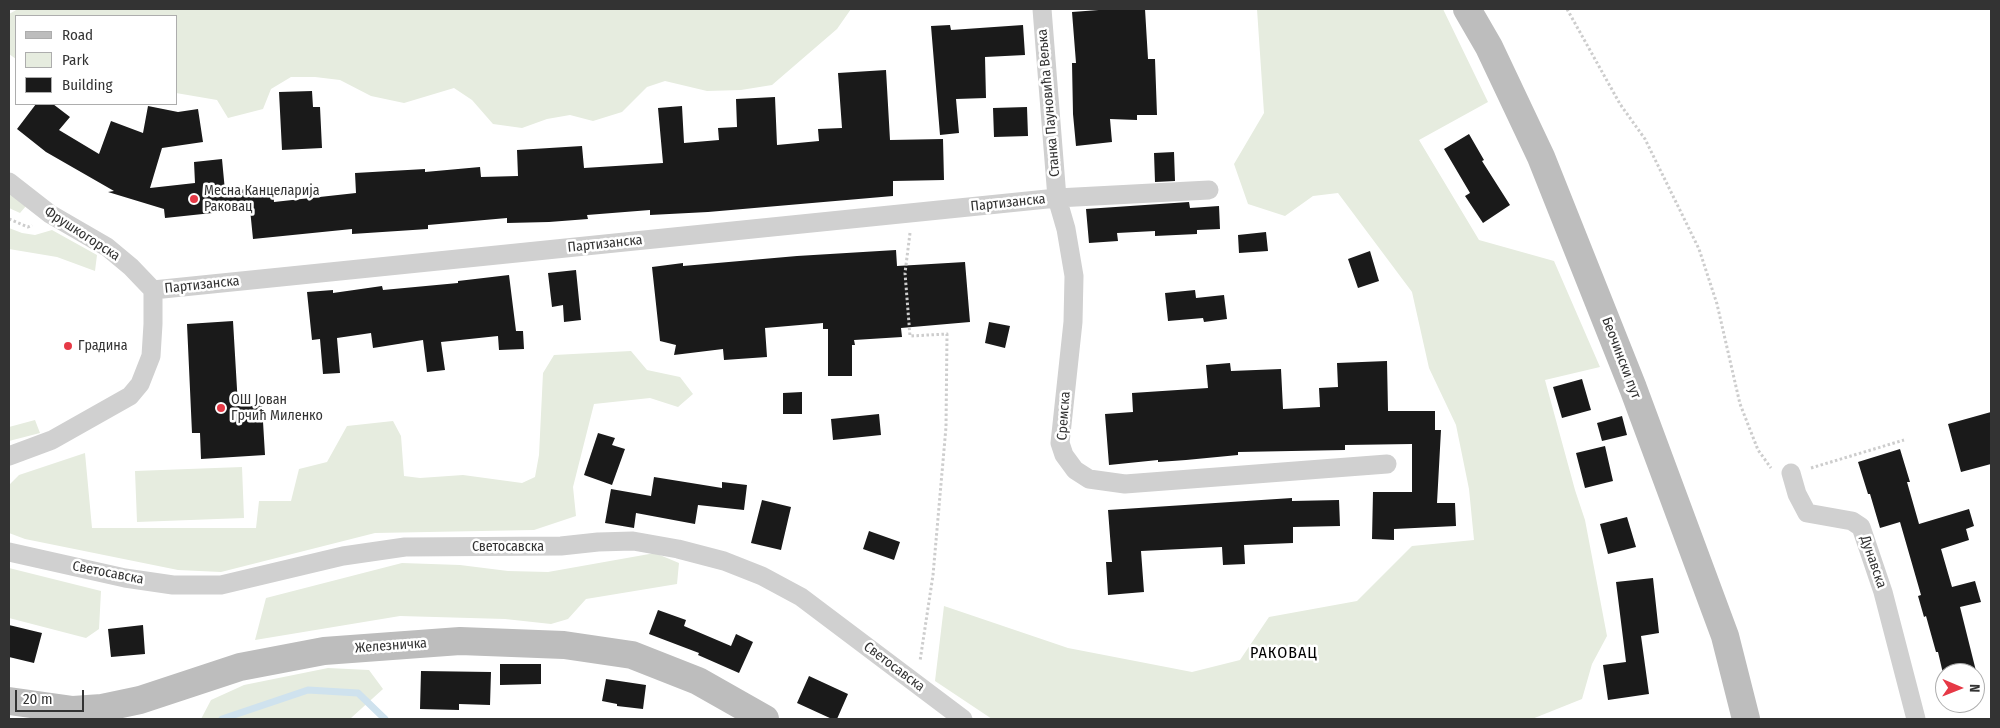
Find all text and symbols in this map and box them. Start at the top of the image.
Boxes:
legend [15,15,178,105]
text: Road [62,26,93,44]
street label: Станка Пауновића Вељка [1034,28,1064,178]
text: Park [62,51,89,69]
text: Building [62,76,113,94]
place label: Месна Канцеларија Раковац [204,183,320,216]
street label: Партизанска [970,191,1046,215]
marker: Месна Канцеларија Раковац [188,193,200,205]
street label: Фрушкогорска [41,203,123,265]
street label: Партизанска [567,232,643,256]
street label: Партизанска [164,273,240,297]
street label: Беочински пут [1598,315,1644,401]
place label: Градина [78,338,128,354]
marker: Градина [62,340,74,352]
street label: Сремска [1054,391,1074,441]
place label: ОШ Јован Грчић Миленко [231,392,323,424]
marker: ОШ Јован Грчић Миленко [215,402,227,414]
street label: Дунавска [1856,534,1890,590]
street label: Светосавска [472,539,544,555]
street label: Светосавска [71,558,145,588]
street label: Железничка [354,635,428,657]
street label: Светосавска [860,639,928,695]
district label: РАКОВАЦ [1249,644,1319,664]
north arrow [1935,663,1985,713]
scale bar [18,680,86,712]
text: N [1966,684,1983,693]
text: 20 m [23,690,53,708]

